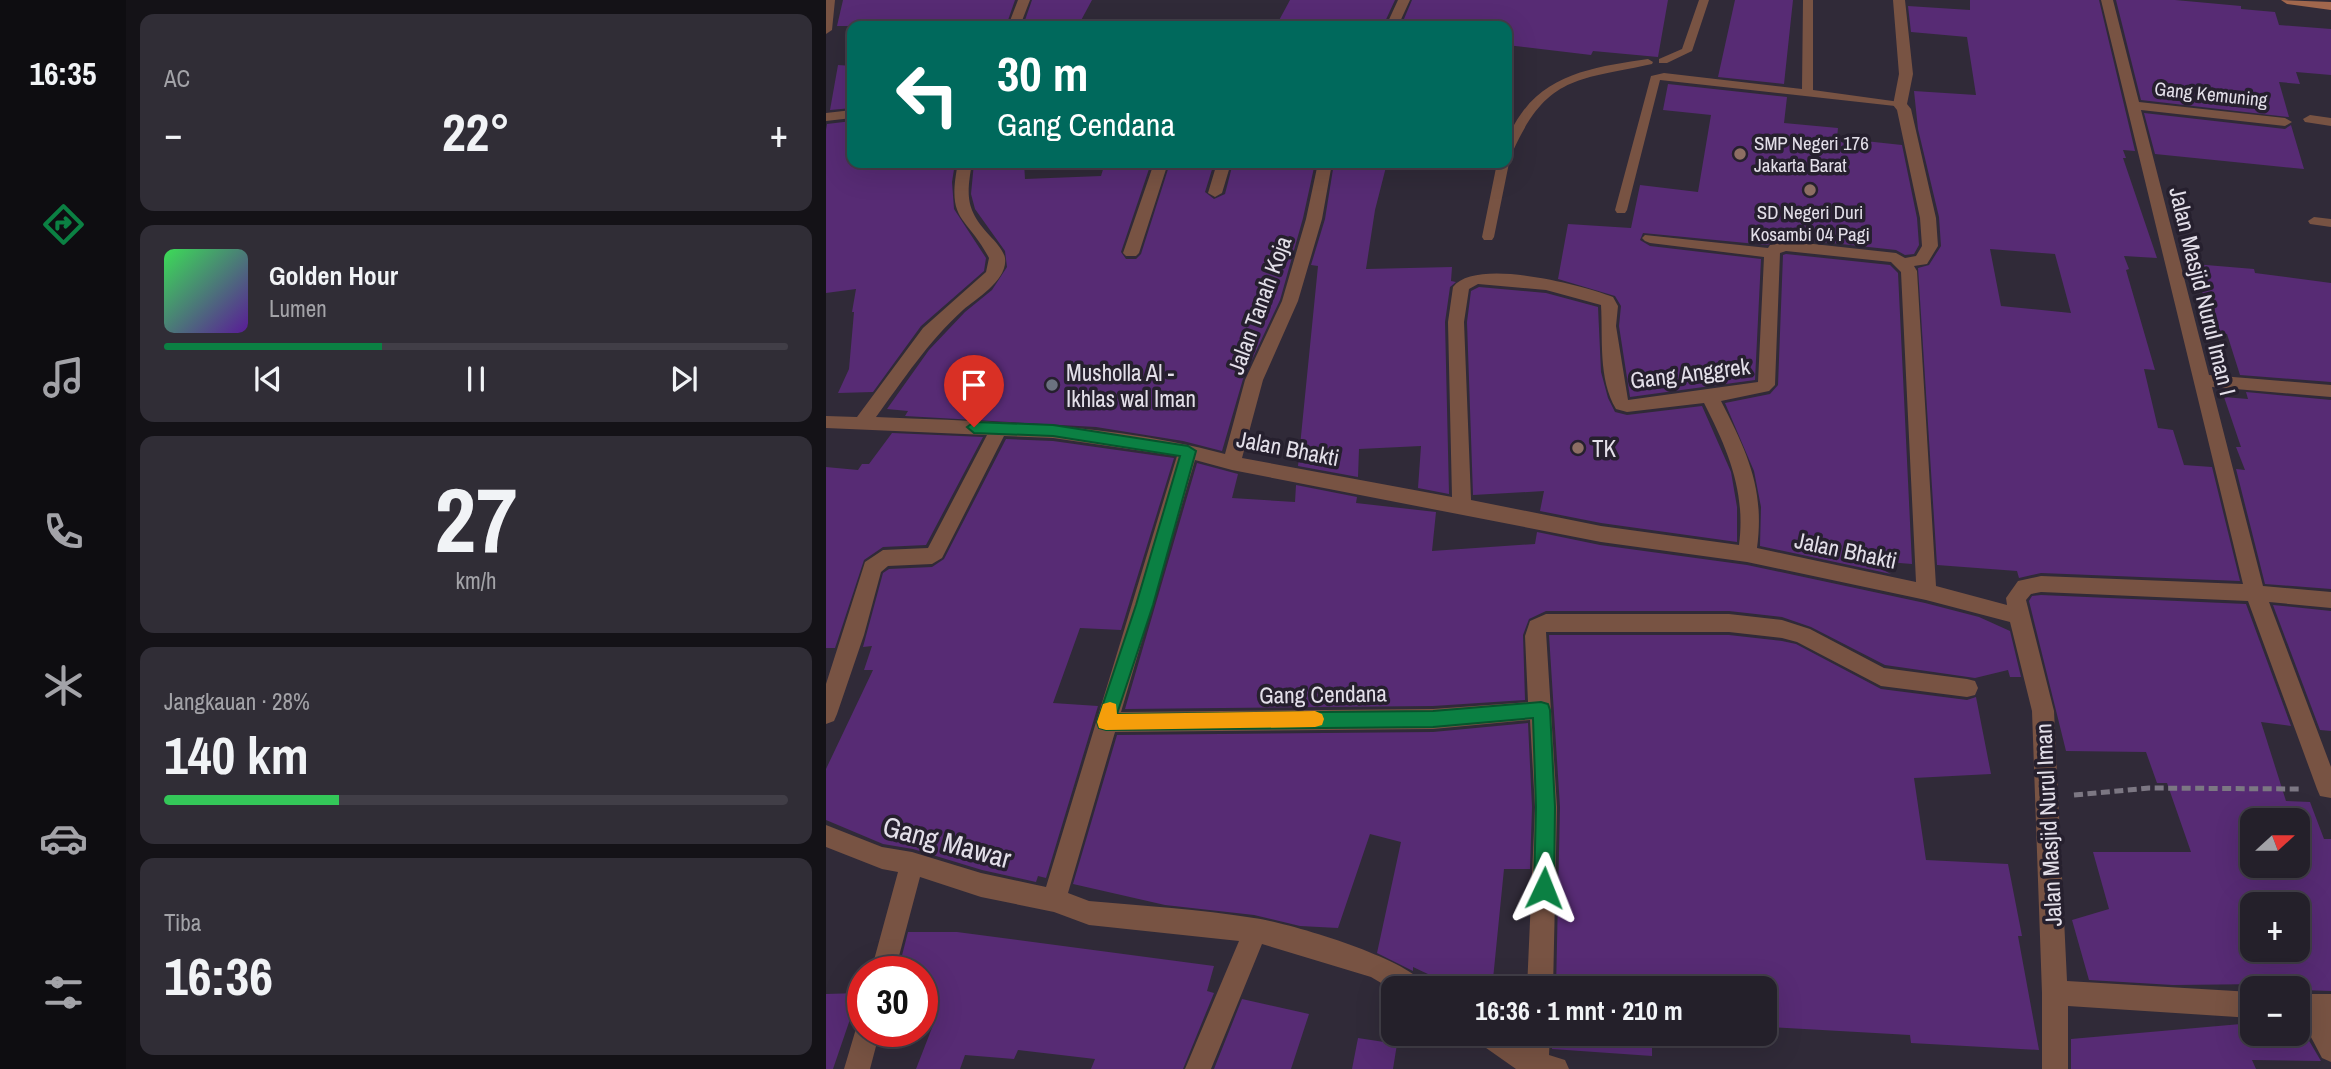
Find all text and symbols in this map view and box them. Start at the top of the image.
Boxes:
text: 30 m [997,40,1089,106]
icon: left [882,49,973,140]
text: 16:35 [29,52,97,95]
text: AC [164,63,190,94]
street label: Gang Kemuning [2153,75,2269,113]
text: 22° [442,97,510,167]
text: Gang Cendana [997,103,1175,146]
text: − [164,108,182,159]
text: + [770,108,788,159]
place label: SMP Negeri 176 Jakarta Barat [1754,130,1869,178]
marker: SMP Negeri 176 Jakarta Barat [1732,146,1748,162]
marker: SD Negeri Duri Kosambi 04 Pagi [1802,182,1818,198]
street label: Jalan Masjid Nurul Iman I [2162,184,2244,398]
place label: SD Negeri Duri Kosambi 04 Pagi [1750,199,1870,247]
icon: directions [39,200,88,249]
street label: Jalan Tanah Koja [1220,231,1298,378]
text: Golden Hour [269,258,398,293]
text: Lumen [269,293,327,324]
street label: Gang Anggrek [1628,350,1752,396]
icon: music [39,353,88,402]
pin [944,355,1004,427]
place label: Musholla Al - Ikhlas wal Iman [1066,357,1196,414]
icon: previous [249,360,287,398]
icon: pause [457,360,495,398]
icon: next [665,360,703,398]
icon: arrive [955,366,993,404]
marker: Musholla Al - Ikhlas wal Iman [1044,377,1060,393]
street label: Jalan Bhakti [1234,423,1342,473]
place label: TK [1592,433,1617,464]
marker: TK [1570,440,1586,456]
text: 27 [435,458,518,580]
icon: phone [39,507,88,556]
street label: Jalan Bhakti [1792,524,1900,576]
text: km/h [456,565,496,596]
icon: climate [39,661,88,710]
street label: Gang Cendana [1259,677,1388,711]
text: Jangkauan · 28% [164,686,310,717]
text: 140 km [164,720,309,790]
street label: Jalan Masjid Nurul Iman [2027,723,2069,927]
street label: Gang Mawar [879,807,1016,877]
north arrow [2240,808,2310,878]
map controls [2240,808,2310,1046]
icon: car [39,814,88,863]
position arrow [1507,851,1581,925]
button: + [2240,892,2310,962]
text: Tiba [164,907,201,938]
text: 16:36 [164,941,273,1011]
speed limit sign: 30 [847,956,938,1047]
icon: filters [39,968,88,1017]
button: − [2240,976,2310,1046]
text: 16:36 · 1 mnt · 210 m [1475,993,1683,1028]

